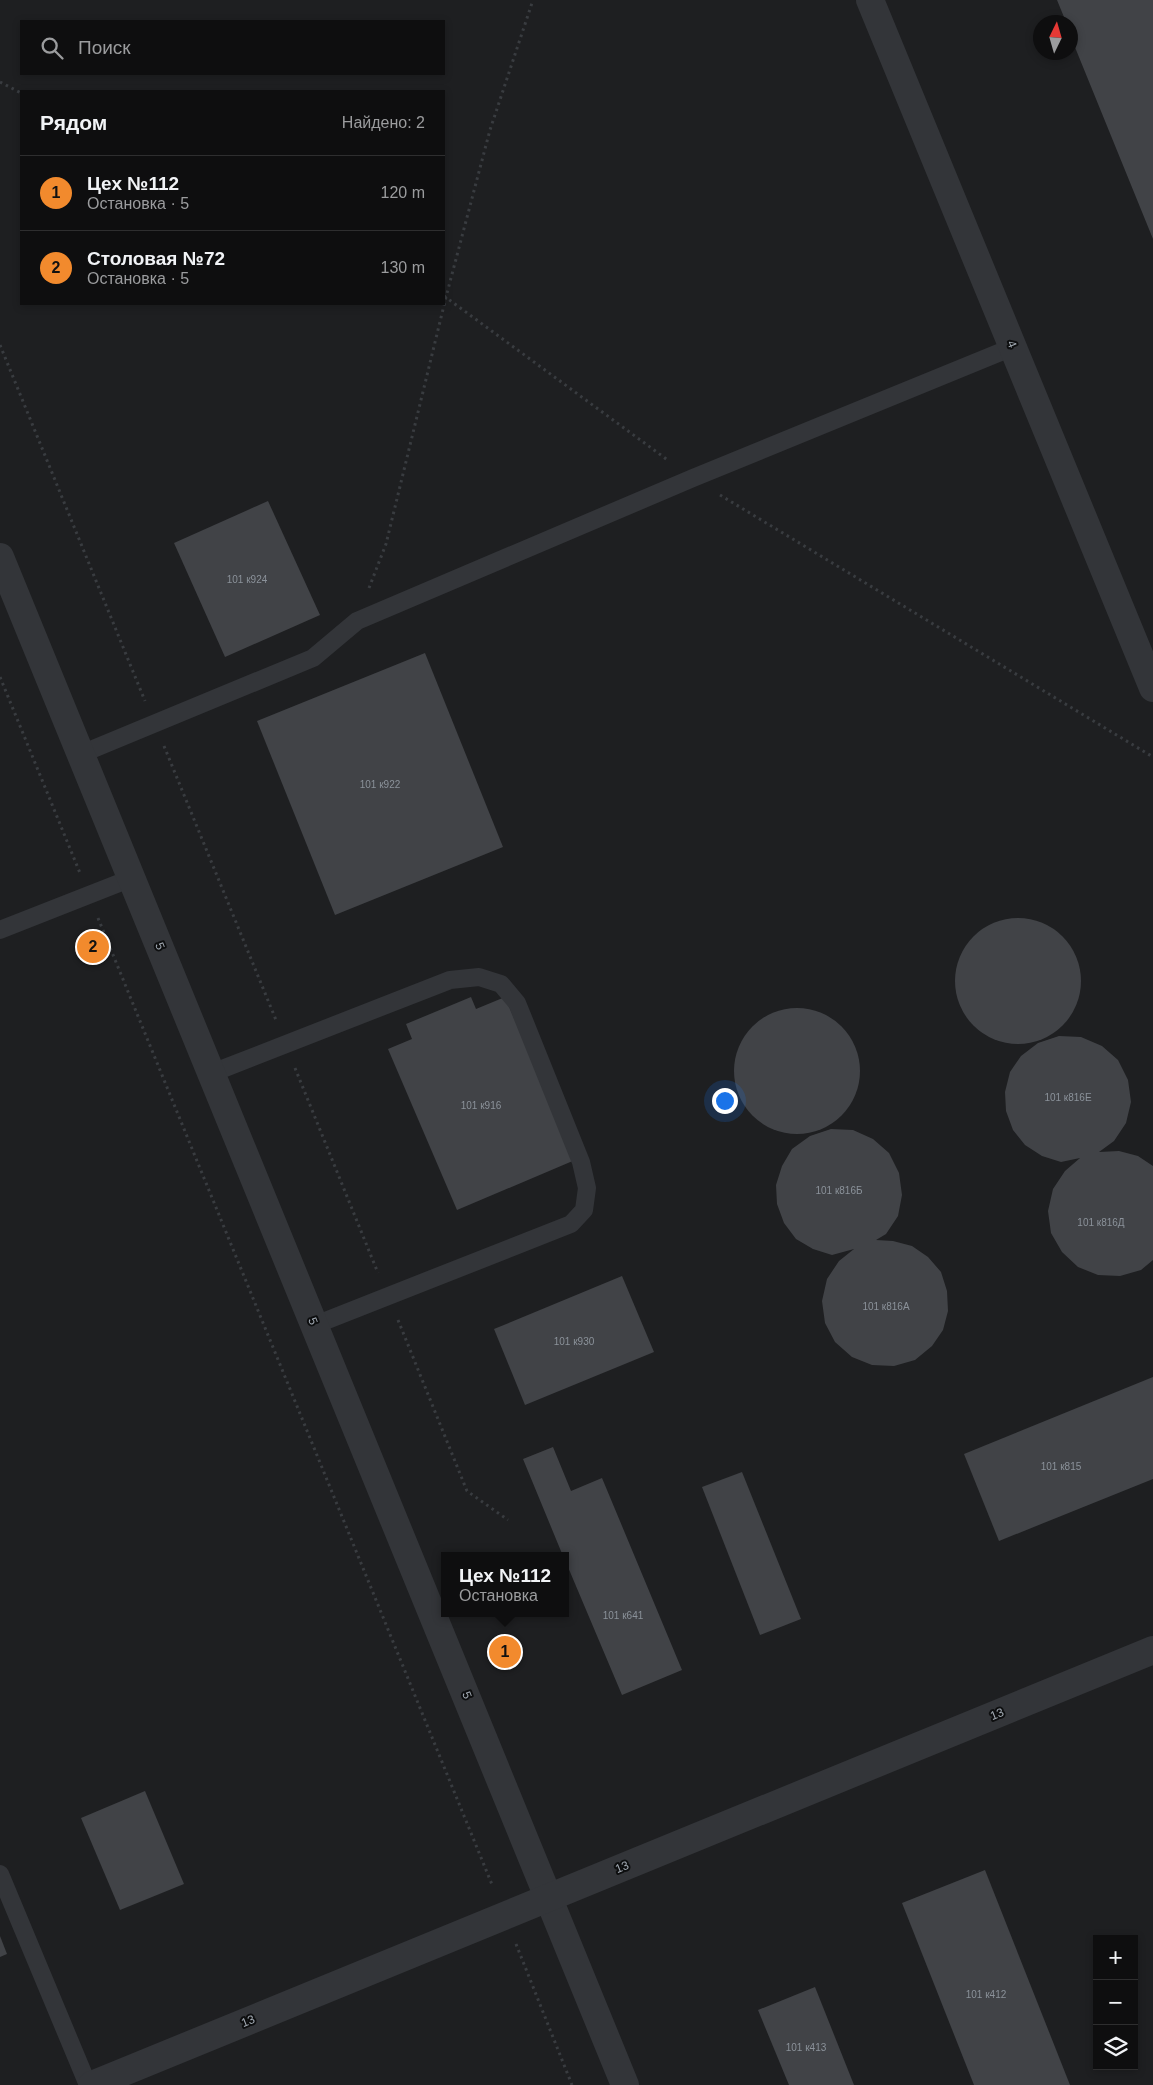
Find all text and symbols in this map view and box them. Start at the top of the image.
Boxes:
north arrow [1033,15,1078,60]
search box [20,20,445,75]
icon: search [38,34,66,62]
text: Поиск [78,37,131,58]
text: Рядом [40,111,107,134]
text: Найдено: 2 [342,114,425,131]
text: Цех №112 [87,173,179,194]
text: 1 [52,184,60,201]
text: 120 m [381,184,425,201]
text: Остановка · 5 [87,195,189,212]
text: Столовая №72 [87,248,225,269]
text: 2 [52,259,60,276]
text: 130 m [381,259,425,276]
text: Остановка · 5 [87,270,189,287]
street label: 4 [1004,338,1020,350]
house number: 101 к924 [227,574,268,585]
house number: 101 к922 [360,779,401,790]
pin: 2 [77,928,109,966]
street label: 5 [152,940,168,952]
your location [712,1088,738,1114]
house number: 101 к816Е [1044,1092,1092,1103]
house number: 101 к916 [461,1100,502,1111]
house number: 101 к816Б [815,1185,863,1196]
house number: 101 к816Д [1077,1217,1125,1228]
house number: 101 к816А [862,1301,910,1312]
street label: 5 [305,1315,321,1327]
house number: 101 к930 [554,1336,595,1347]
house number: 101 к815 [1041,1461,1082,1472]
popup [441,1552,569,1617]
text: Цех №112 [459,1565,551,1586]
text: Остановка [459,1587,538,1604]
house number: 101 к641 [603,1610,644,1621]
pin: 1 [489,1633,521,1671]
street label: 5 [459,1689,475,1701]
street label: 13 [988,1705,1006,1723]
street label: 13 [613,1858,631,1876]
map controls [1093,1935,1138,2070]
button: + [1093,1935,1138,1980]
button: − [1093,1980,1138,2025]
house number: 101 к412 [966,1989,1007,2000]
street label: 13 [239,2012,257,2030]
button: layers [1093,2025,1138,2070]
house number: 101 к413 [786,2042,827,2053]

